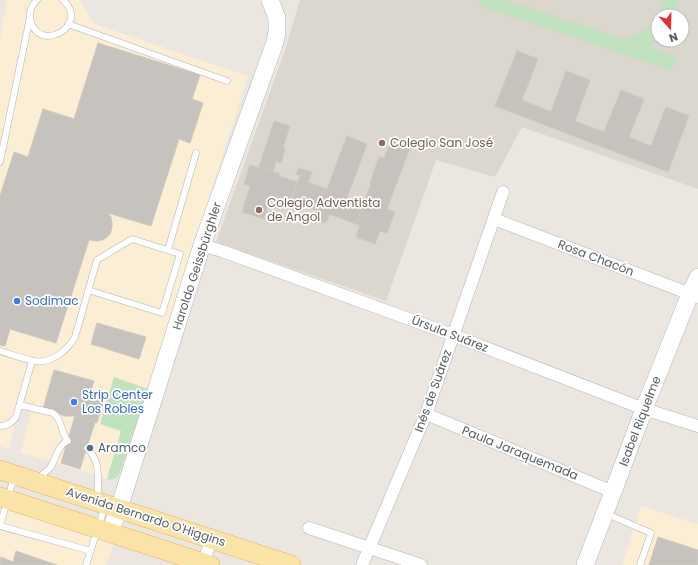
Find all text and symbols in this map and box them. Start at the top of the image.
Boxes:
north arrow [650,8,690,48]
text: N [667,28,680,46]
place label: Colegio San José [390,134,493,151]
marker: Colegio San José [377,138,387,148]
place label: Colegio Adventista de Angol [267,194,380,225]
street label: Haroldo Geissbürghler [168,199,225,332]
marker: Colegio Adventista de Angol [254,205,264,215]
street label: Rosa Chacón [556,235,637,280]
place label: Sodimac [25,292,79,309]
marker: Sodimac [12,296,22,306]
street label: Úrsula Suárez [409,311,491,356]
street label: Inés de Suárez [410,347,455,434]
street label: Isabel Riquelme [615,373,665,468]
place label: Strip Center Los Robles [82,386,153,417]
marker: Strip Center Los Robles [69,397,79,407]
street label: Paula Jaraquemada [460,421,581,484]
place label: Aramco [98,439,146,456]
marker: Aramco [85,443,95,453]
street label: Avenida Bernardo O'Higgins [64,483,228,550]

